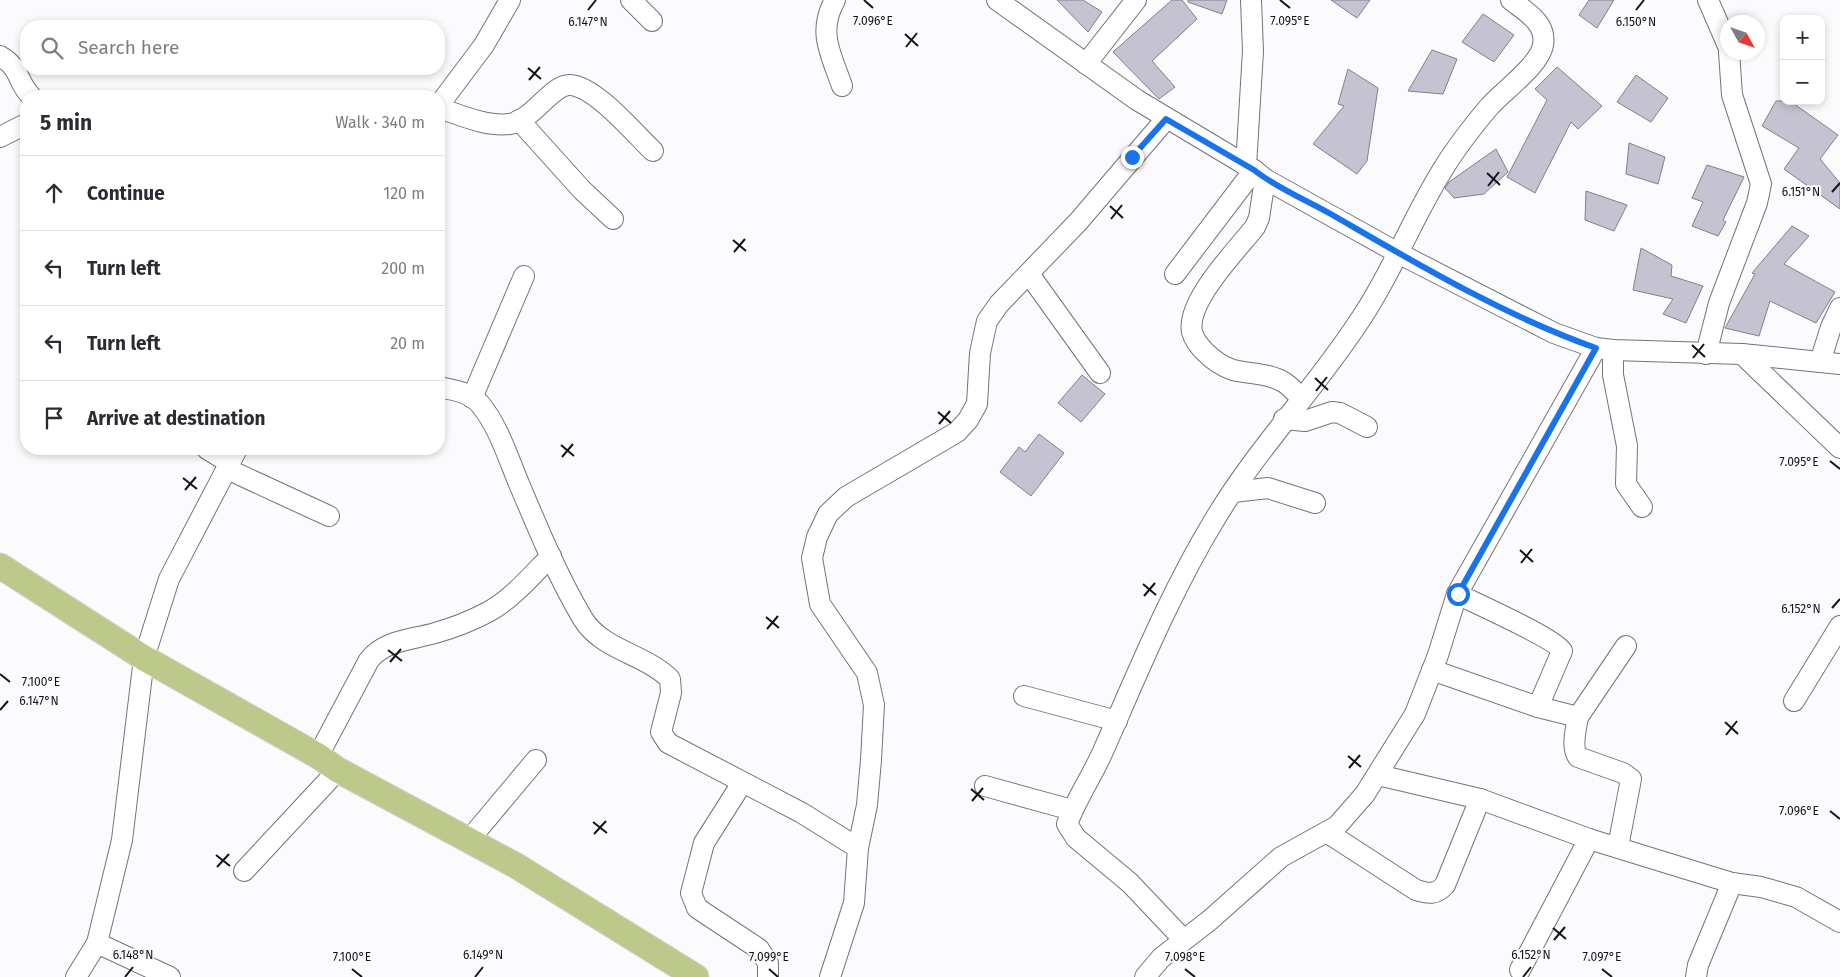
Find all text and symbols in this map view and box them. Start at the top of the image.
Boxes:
text: 7.096°E [853,14,893,28]
text: 7.095°E [1270,14,1310,28]
text: 6.147°N [568,15,608,29]
text: 6.150°N [1616,15,1656,29]
north arrow [1720,15,1765,60]
map controls [1780,15,1825,105]
button: + [1780,15,1825,60]
search box [20,20,445,75]
icon: search [38,34,66,62]
text: Search here [78,36,179,59]
button: − [1780,60,1825,105]
text: 5 min [40,110,92,136]
text: Walk · 340 m [335,113,425,132]
route end [1121,146,1144,169]
icon: ahead [40,179,68,207]
text: Continue [87,182,165,205]
text: 120 m [383,184,425,203]
text: 6.151°N [1782,185,1820,199]
icon: left [40,254,68,282]
text: Turn left [87,257,161,280]
text: 200 m [381,259,425,278]
icon: left [40,329,68,357]
text: Turn left [87,332,161,355]
text: 20 m [390,334,425,353]
icon: arrive [40,404,68,432]
text: Arrive at destination [87,407,266,430]
text: 7.095°E [1779,455,1819,469]
route start [1447,583,1470,606]
text: 6.152°N [1781,602,1821,616]
text: 7.100°E [22,675,60,689]
text: 6.147°N [19,694,59,708]
text: 7.096°E [1779,804,1819,818]
text: 6.148°N [113,948,153,962]
text: 6.149°N [463,948,503,962]
text: 6.152°N [1511,948,1551,962]
text: 7.100°E [333,950,371,964]
text: 7.099°E [749,950,789,964]
text: 7.098°E [1165,950,1205,964]
text: 7.097°E [1583,950,1621,964]

